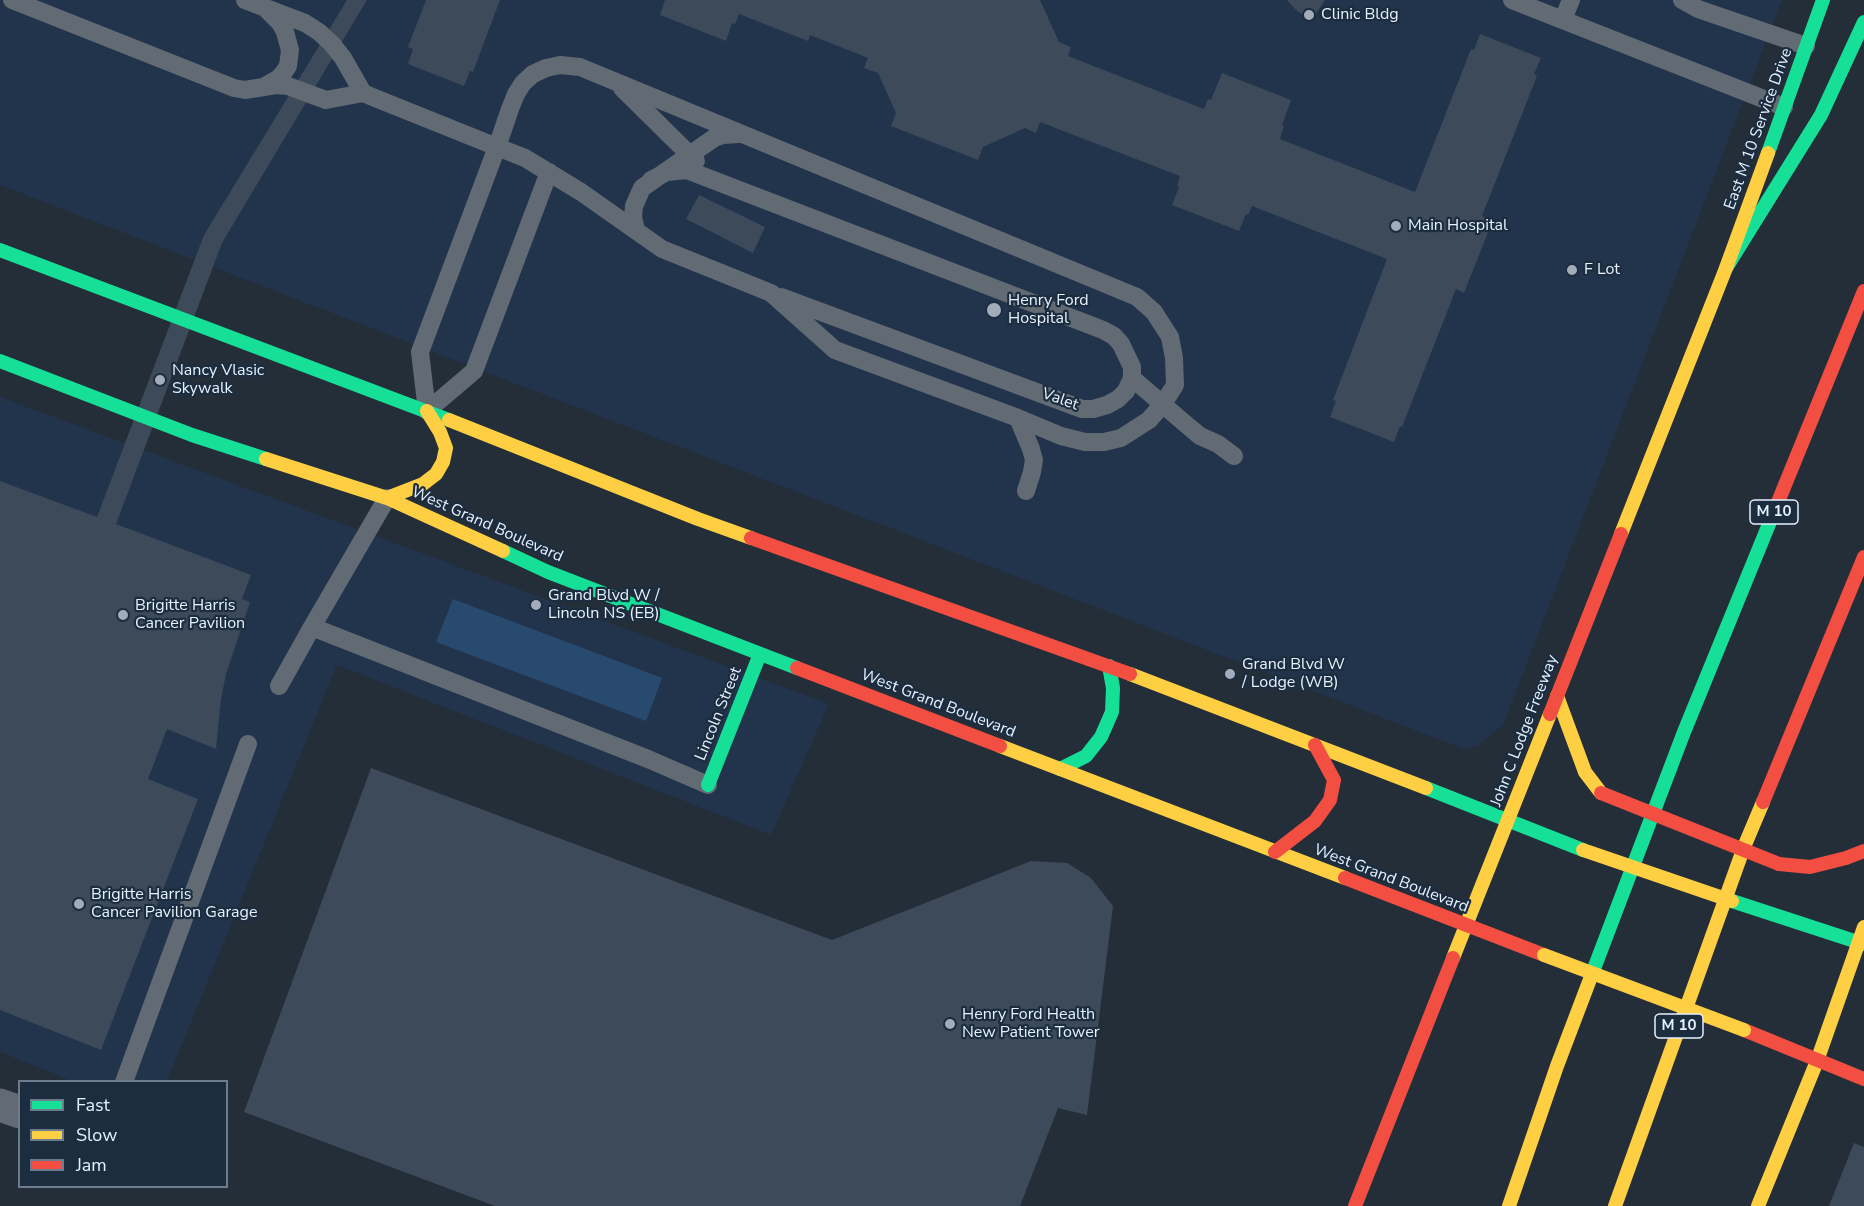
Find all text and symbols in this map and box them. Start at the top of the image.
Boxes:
place label: Clinic Bldg [1321,5,1399,25]
marker: Clinic Bldg [1302,8,1316,22]
street label: East M 10 Service Drive [1721,46,1797,212]
place label: Main Hospital [1408,216,1508,236]
marker: Main Hospital [1389,219,1403,233]
place label: F Lot [1584,260,1620,280]
marker: F Lot [1565,263,1579,277]
place label: Henry Ford Hospital [1008,291,1089,329]
marker: Henry Ford Hospital [985,301,1003,319]
place label: Nancy Vlasic Skywalk [172,361,264,399]
marker: Nancy Vlasic Skywalk [153,373,167,387]
street label: Valet [1039,385,1081,415]
street label: West Grand Boulevard [408,483,566,567]
road number: M 10 [1750,500,1798,524]
place label: Grand Blvd W / Lincoln NS (EB) [548,586,660,624]
place label: Brigitte Harris Cancer Pavilion [135,596,245,634]
marker: Grand Blvd W / Lincoln NS (EB) [529,598,543,612]
marker: Brigitte Harris Cancer Pavilion [116,608,130,622]
street label: John C Lodge Freeway [1487,652,1563,810]
place label: Grand Blvd W / Lodge (WB) [1242,655,1345,693]
street label: Lincoln Street [692,664,746,764]
street label: West Grand Boulevard [858,666,1018,742]
marker: Grand Blvd W / Lodge (WB) [1223,667,1237,681]
street label: West Grand Boulevard [1311,841,1471,917]
place label: Brigitte Harris Cancer Pavilion Garage [91,885,257,923]
marker: Brigitte Harris Cancer Pavilion Garage [72,897,86,911]
place label: Henry Ford Health New Patient Tower [962,1005,1099,1043]
road number: M 10 [1655,1014,1703,1038]
marker: Henry Ford Health New Patient Tower [943,1017,957,1031]
legend [18,1080,228,1188]
text: Fast [76,1093,110,1117]
text: Slow [76,1123,117,1147]
text: Jam [76,1153,107,1177]

